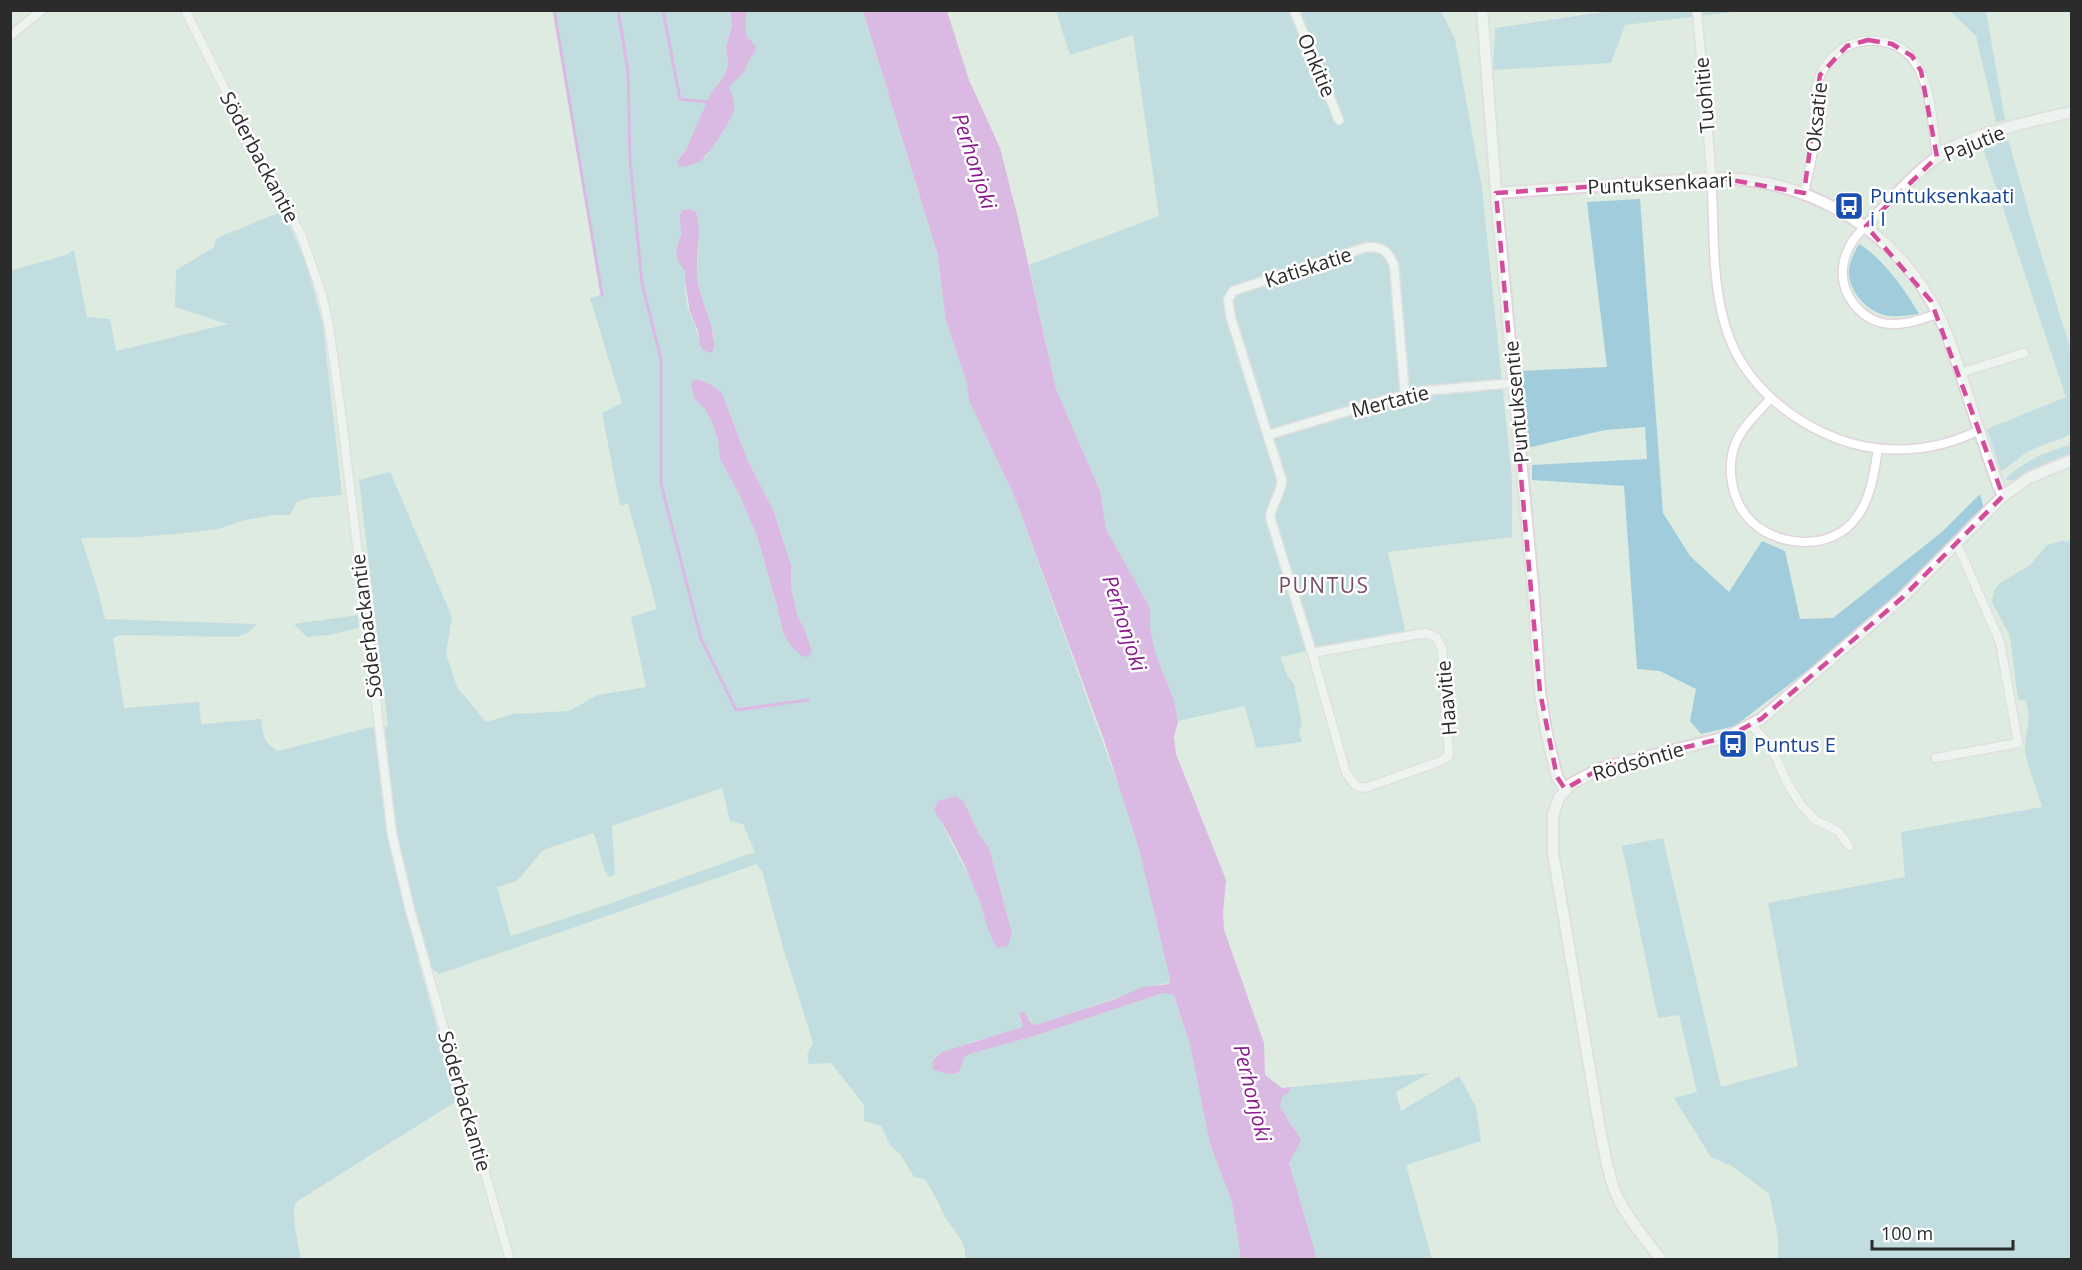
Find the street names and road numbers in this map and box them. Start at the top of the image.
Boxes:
street label: Onkitie [1292,29,1342,101]
street label: Tuohitie [1687,56,1721,134]
street label: Oksatie [1799,81,1833,153]
street label: Söderbackantie [214,87,306,227]
street label: Pajutie [1939,119,2009,167]
street label: Puntuksenkaari [1587,166,1733,200]
street label: Katiskatie [1261,240,1355,294]
street label: Puntuksentie [1497,340,1535,464]
street label: Mertatie [1348,378,1432,424]
street label: Söderbackantie [344,552,388,700]
street label: Haavitie [1429,659,1463,737]
street label: Rödsöntie [1589,735,1687,787]
street label: Söderbackantie [432,1028,498,1174]

